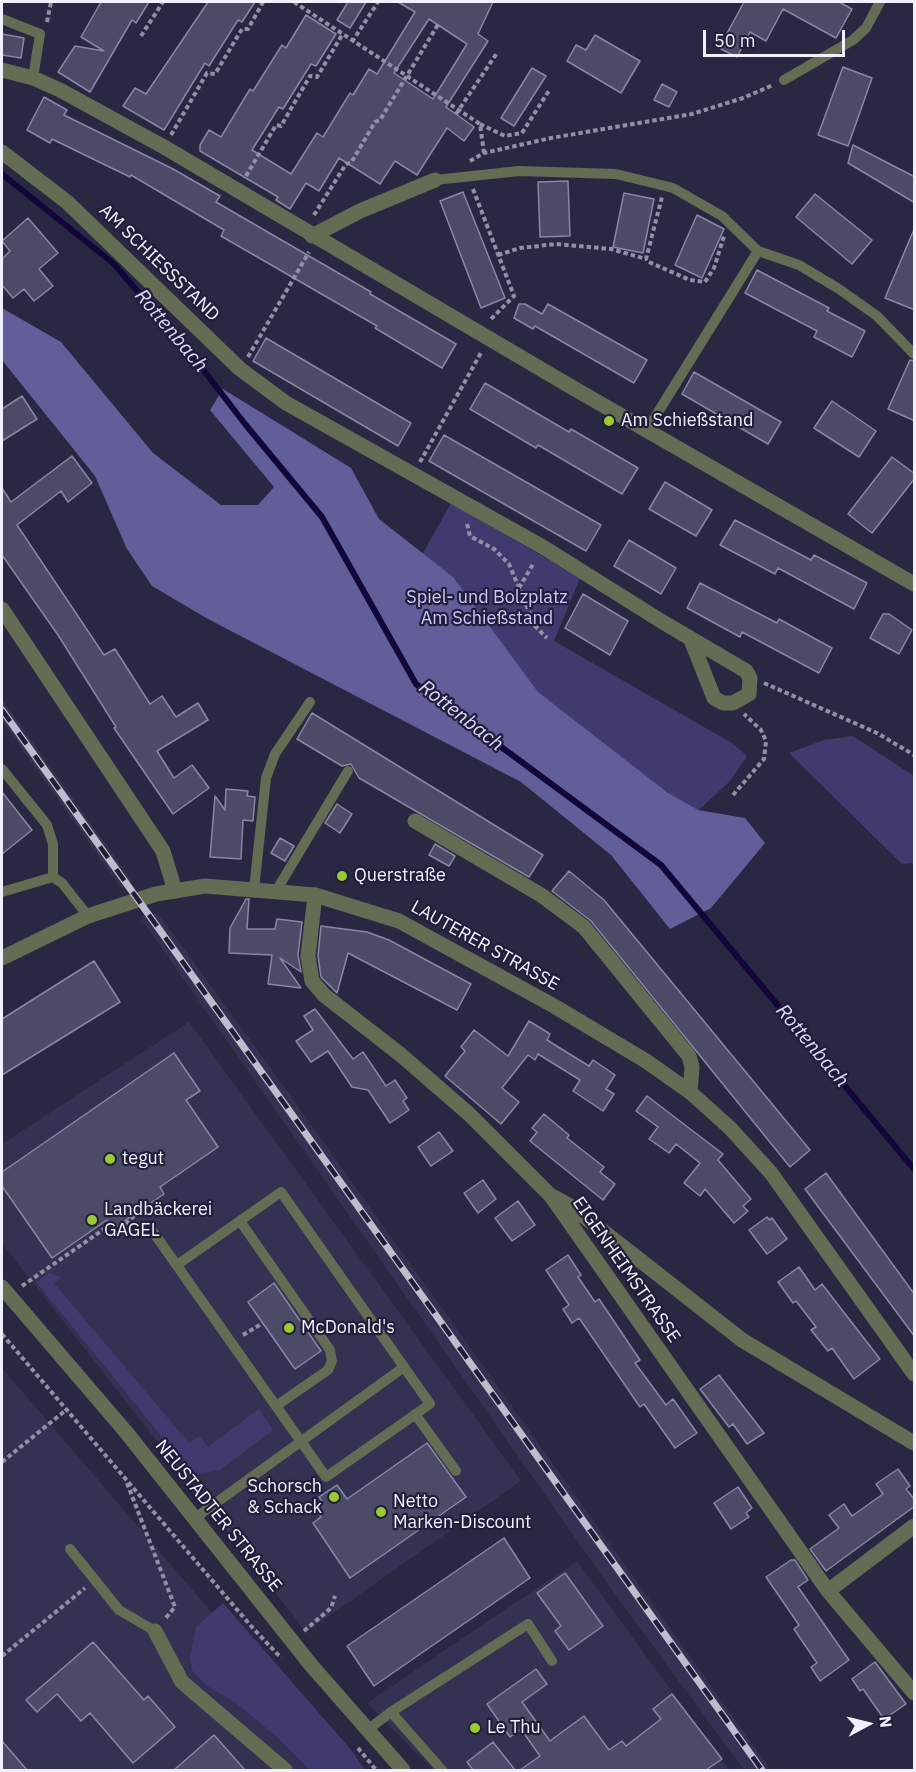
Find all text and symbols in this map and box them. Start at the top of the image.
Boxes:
scale bar [706,18,848,56]
text: 50 m [714,29,756,52]
street label: AM SCHIESSSTAND [94,200,224,326]
water label: Rottenbach [129,285,213,377]
place label: Am Schießstand [621,410,753,432]
marker: Am Schießstand [602,414,616,428]
park label: Spiel- und Bolzplatz Am Schießstand [406,587,568,630]
water label: Rottenbach [414,675,508,757]
place label: Querstraße [354,865,446,887]
marker: Querstraße [335,869,349,883]
street label: LAUTERER STRASSE [407,896,563,996]
water label: Rottenbach [770,1000,854,1092]
place label: tegut [122,1148,164,1170]
marker: tegut [103,1152,117,1166]
street label: EIGENHEIMSTRASSE [567,1193,685,1347]
place label: Landbäckerei GAGEL [104,1199,212,1242]
marker: Landbäckerei GAGEL [85,1213,99,1227]
place label: McDonald's [301,1317,395,1339]
marker: McDonald's [282,1321,296,1335]
street label: NEUSTADTER STRASSE [150,1436,286,1596]
place label: Schorsch & Schack [247,1476,322,1518]
marker: Schorsch & Schack [327,1490,341,1504]
place label: Netto Marken-Discount [393,1491,531,1534]
marker: Netto Marken-Discount [374,1505,388,1519]
north arrow [838,1694,898,1754]
text: N [875,1715,896,1729]
place label: Le Thu [487,1717,541,1739]
marker: Le Thu [468,1721,482,1735]

